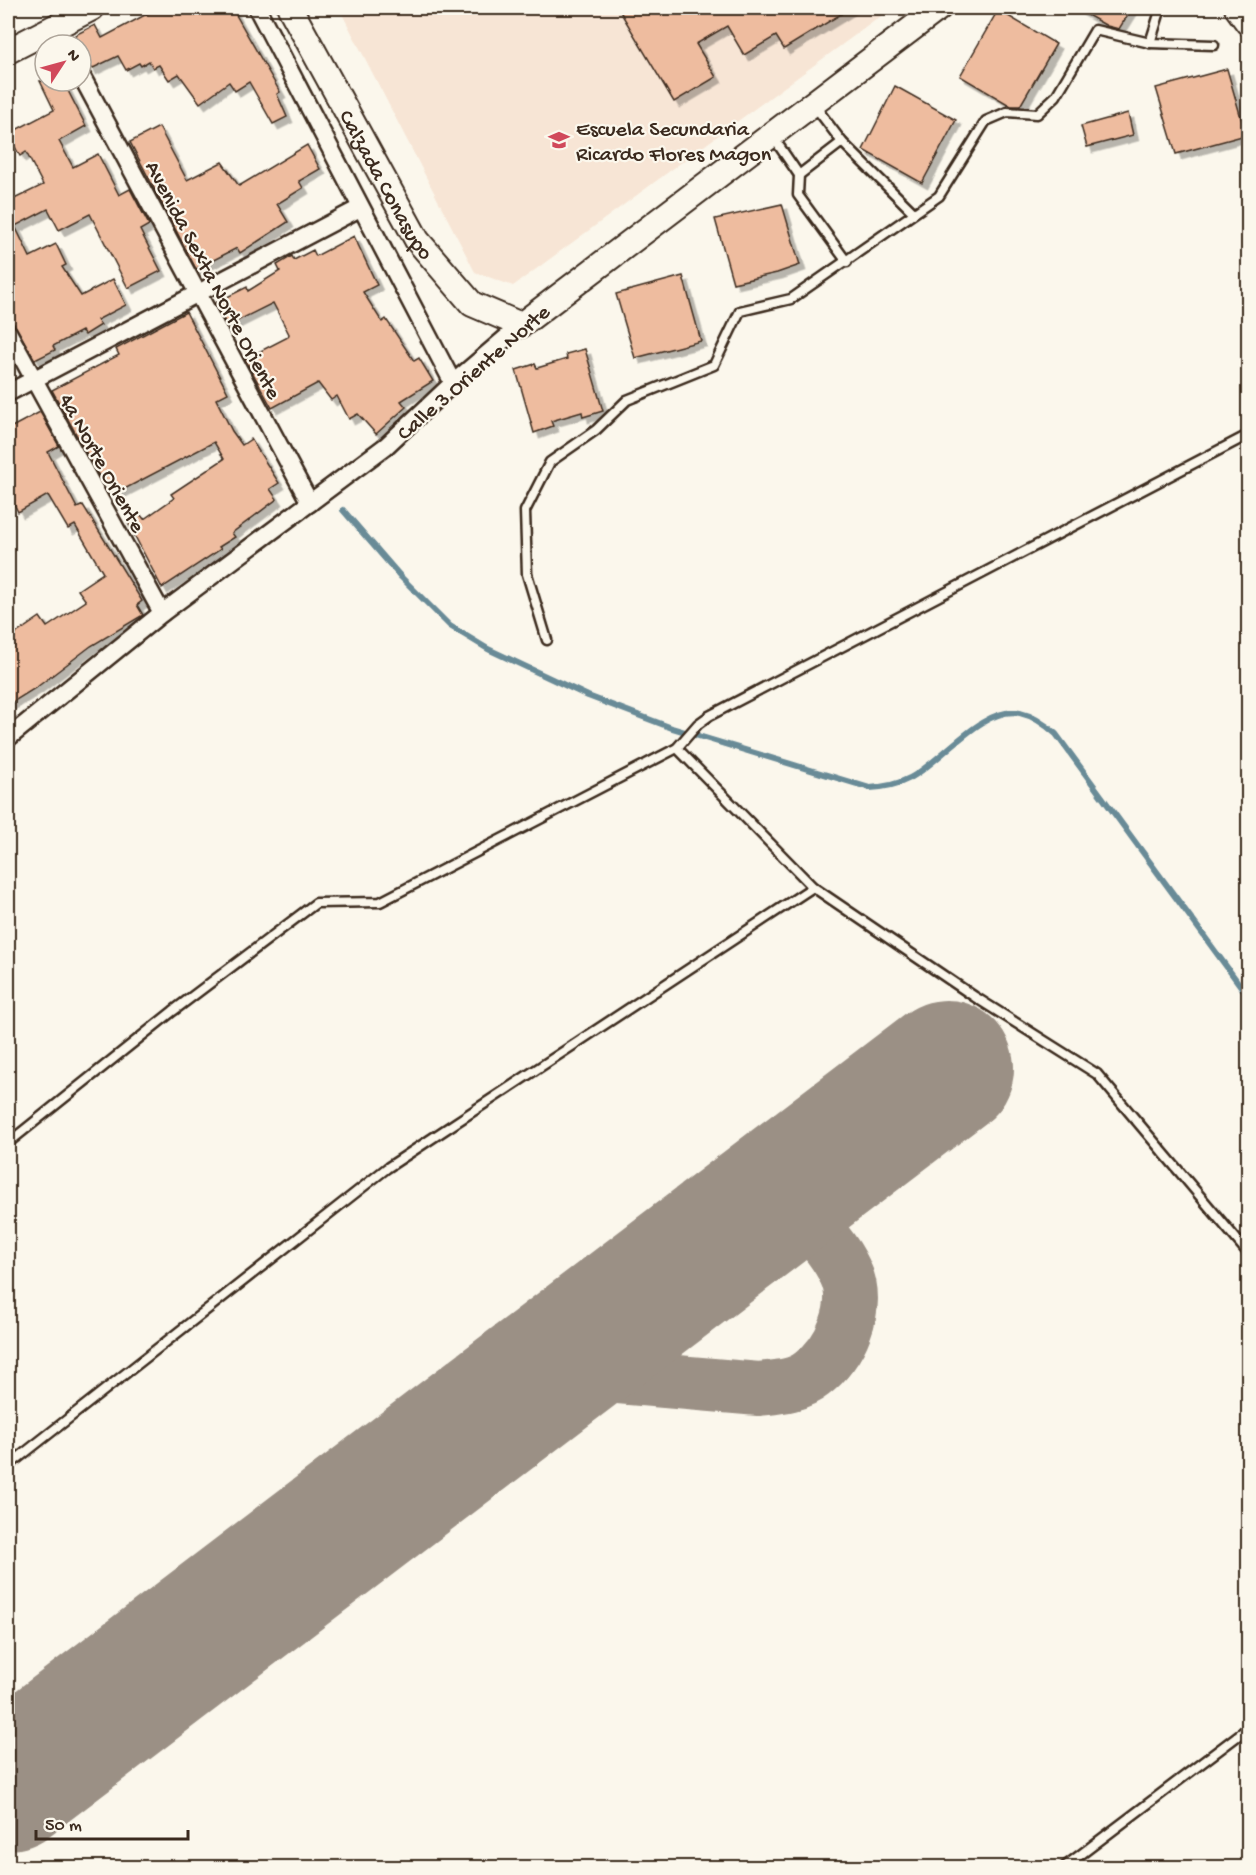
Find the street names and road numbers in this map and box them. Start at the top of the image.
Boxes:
street label: Calzada Conasupo [331,106,437,267]
street label: Avenida Sexta Norte Oriente [138,157,286,405]
street label: Calle 3 Oriente Norte [393,300,557,447]
street label: 4a Norte Oriente [52,390,150,539]

